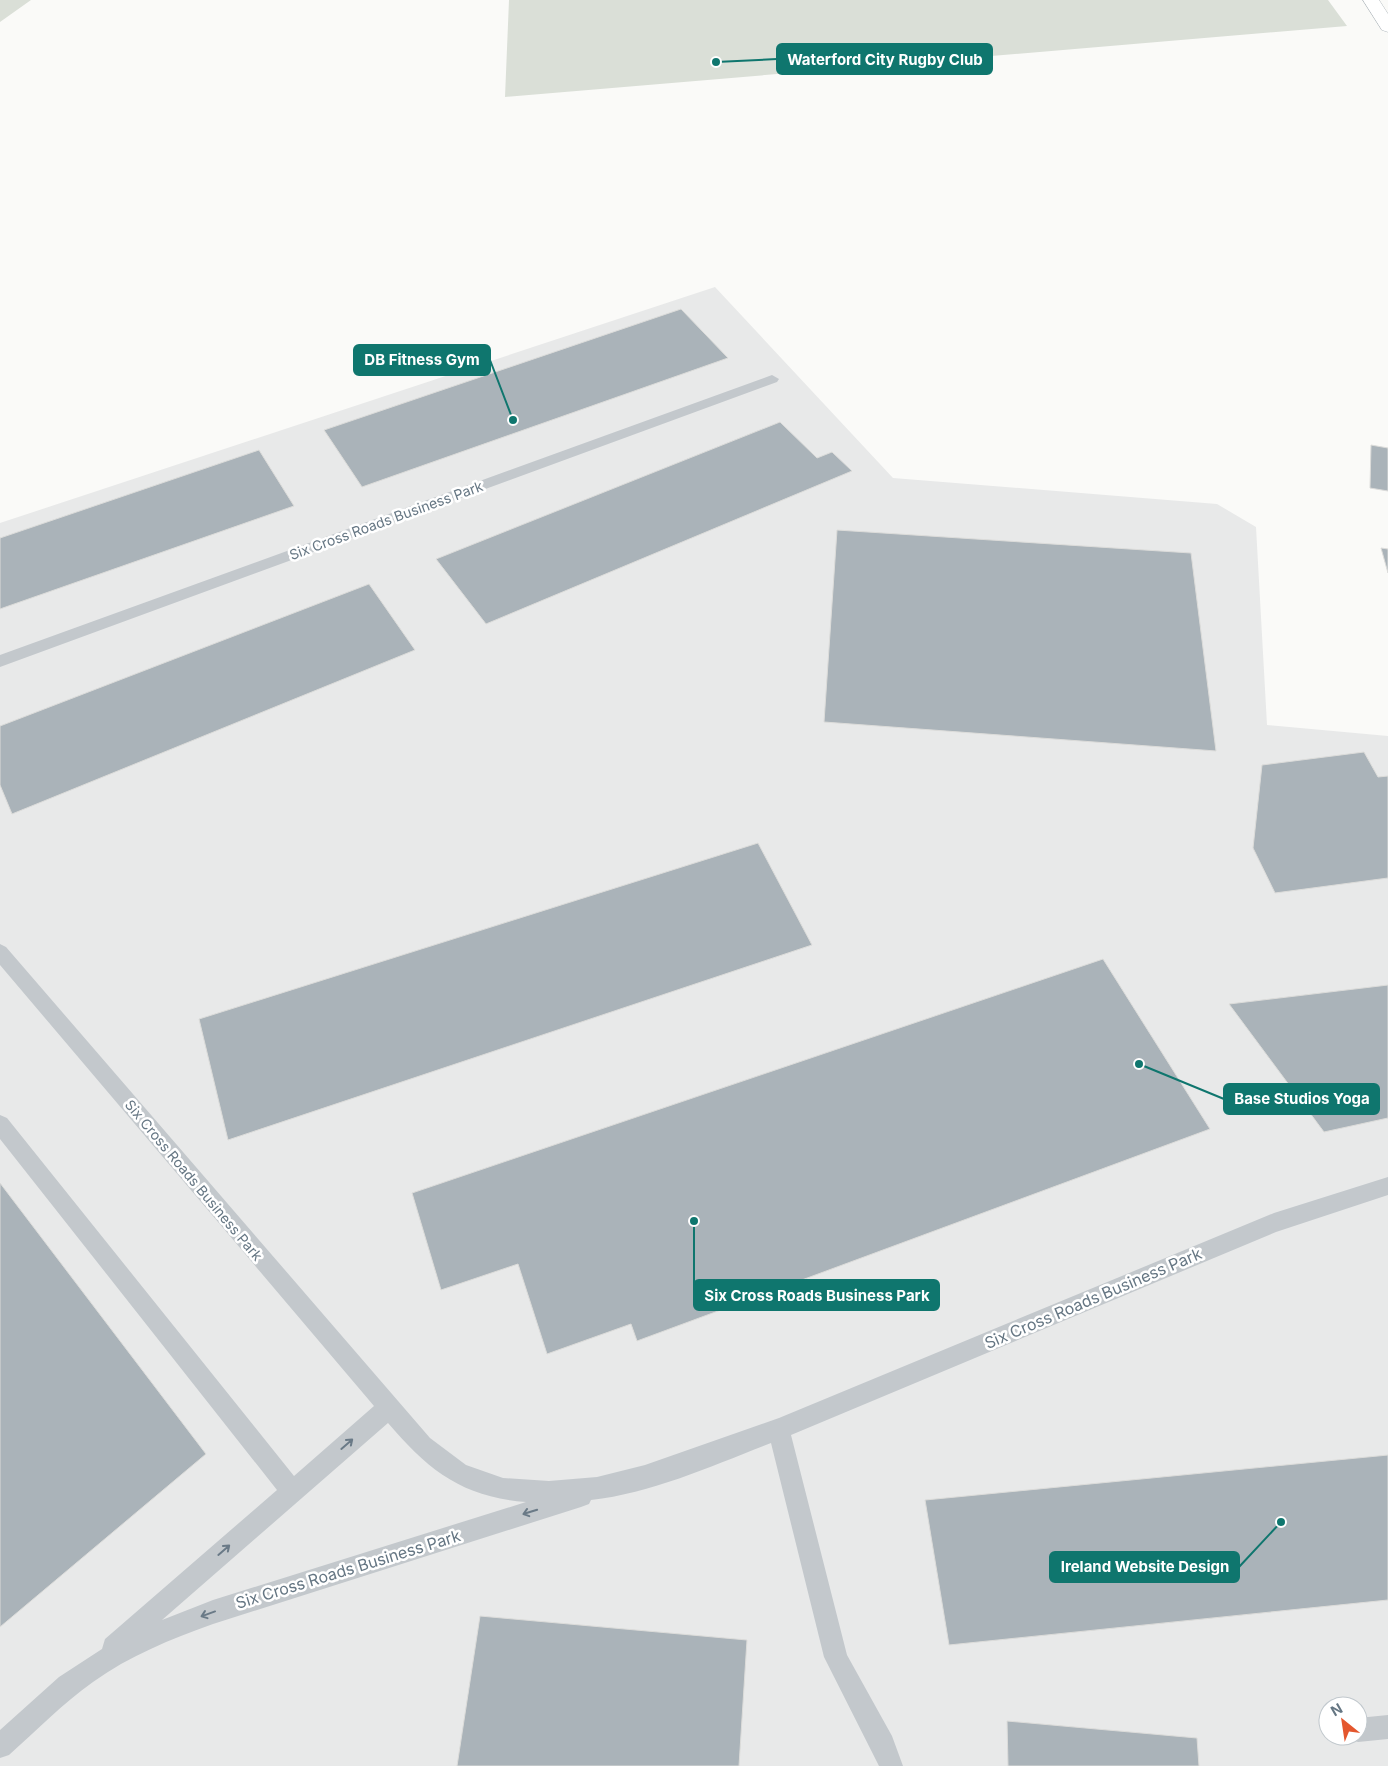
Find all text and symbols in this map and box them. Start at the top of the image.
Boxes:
callout: Waterford City Rugby Club [777,44,992,74]
text: Waterford City Rugby Club [787,50,983,69]
callout: DB Fitness Gym [354,345,490,375]
text: DB Fitness Gym [364,350,480,369]
street label: Six Cross Roads Business Park [287,477,485,563]
callout: Base Studios Yoga [1224,1084,1379,1114]
text: Base Studios Yoga [1234,1089,1370,1108]
street label: Six Cross Roads Business Park [122,1096,267,1264]
street label: Six Cross Roads Business Park [981,1243,1205,1353]
callout: Six Cross Roads Business Park [694,1280,939,1310]
text: Six Cross Roads Business Park [704,1286,930,1305]
one-way arrow [340,1438,353,1450]
one-way arrow [523,1508,539,1518]
street label: Six Cross Roads Business Park [233,1525,463,1613]
one-way arrow [217,1545,230,1556]
callout: Ireland Website Design [1050,1552,1239,1582]
text: Ireland Website Design [1061,1557,1229,1576]
one-way arrow [201,1610,217,1619]
north arrow [1318,1696,1368,1746]
text: N [1327,1699,1345,1719]

